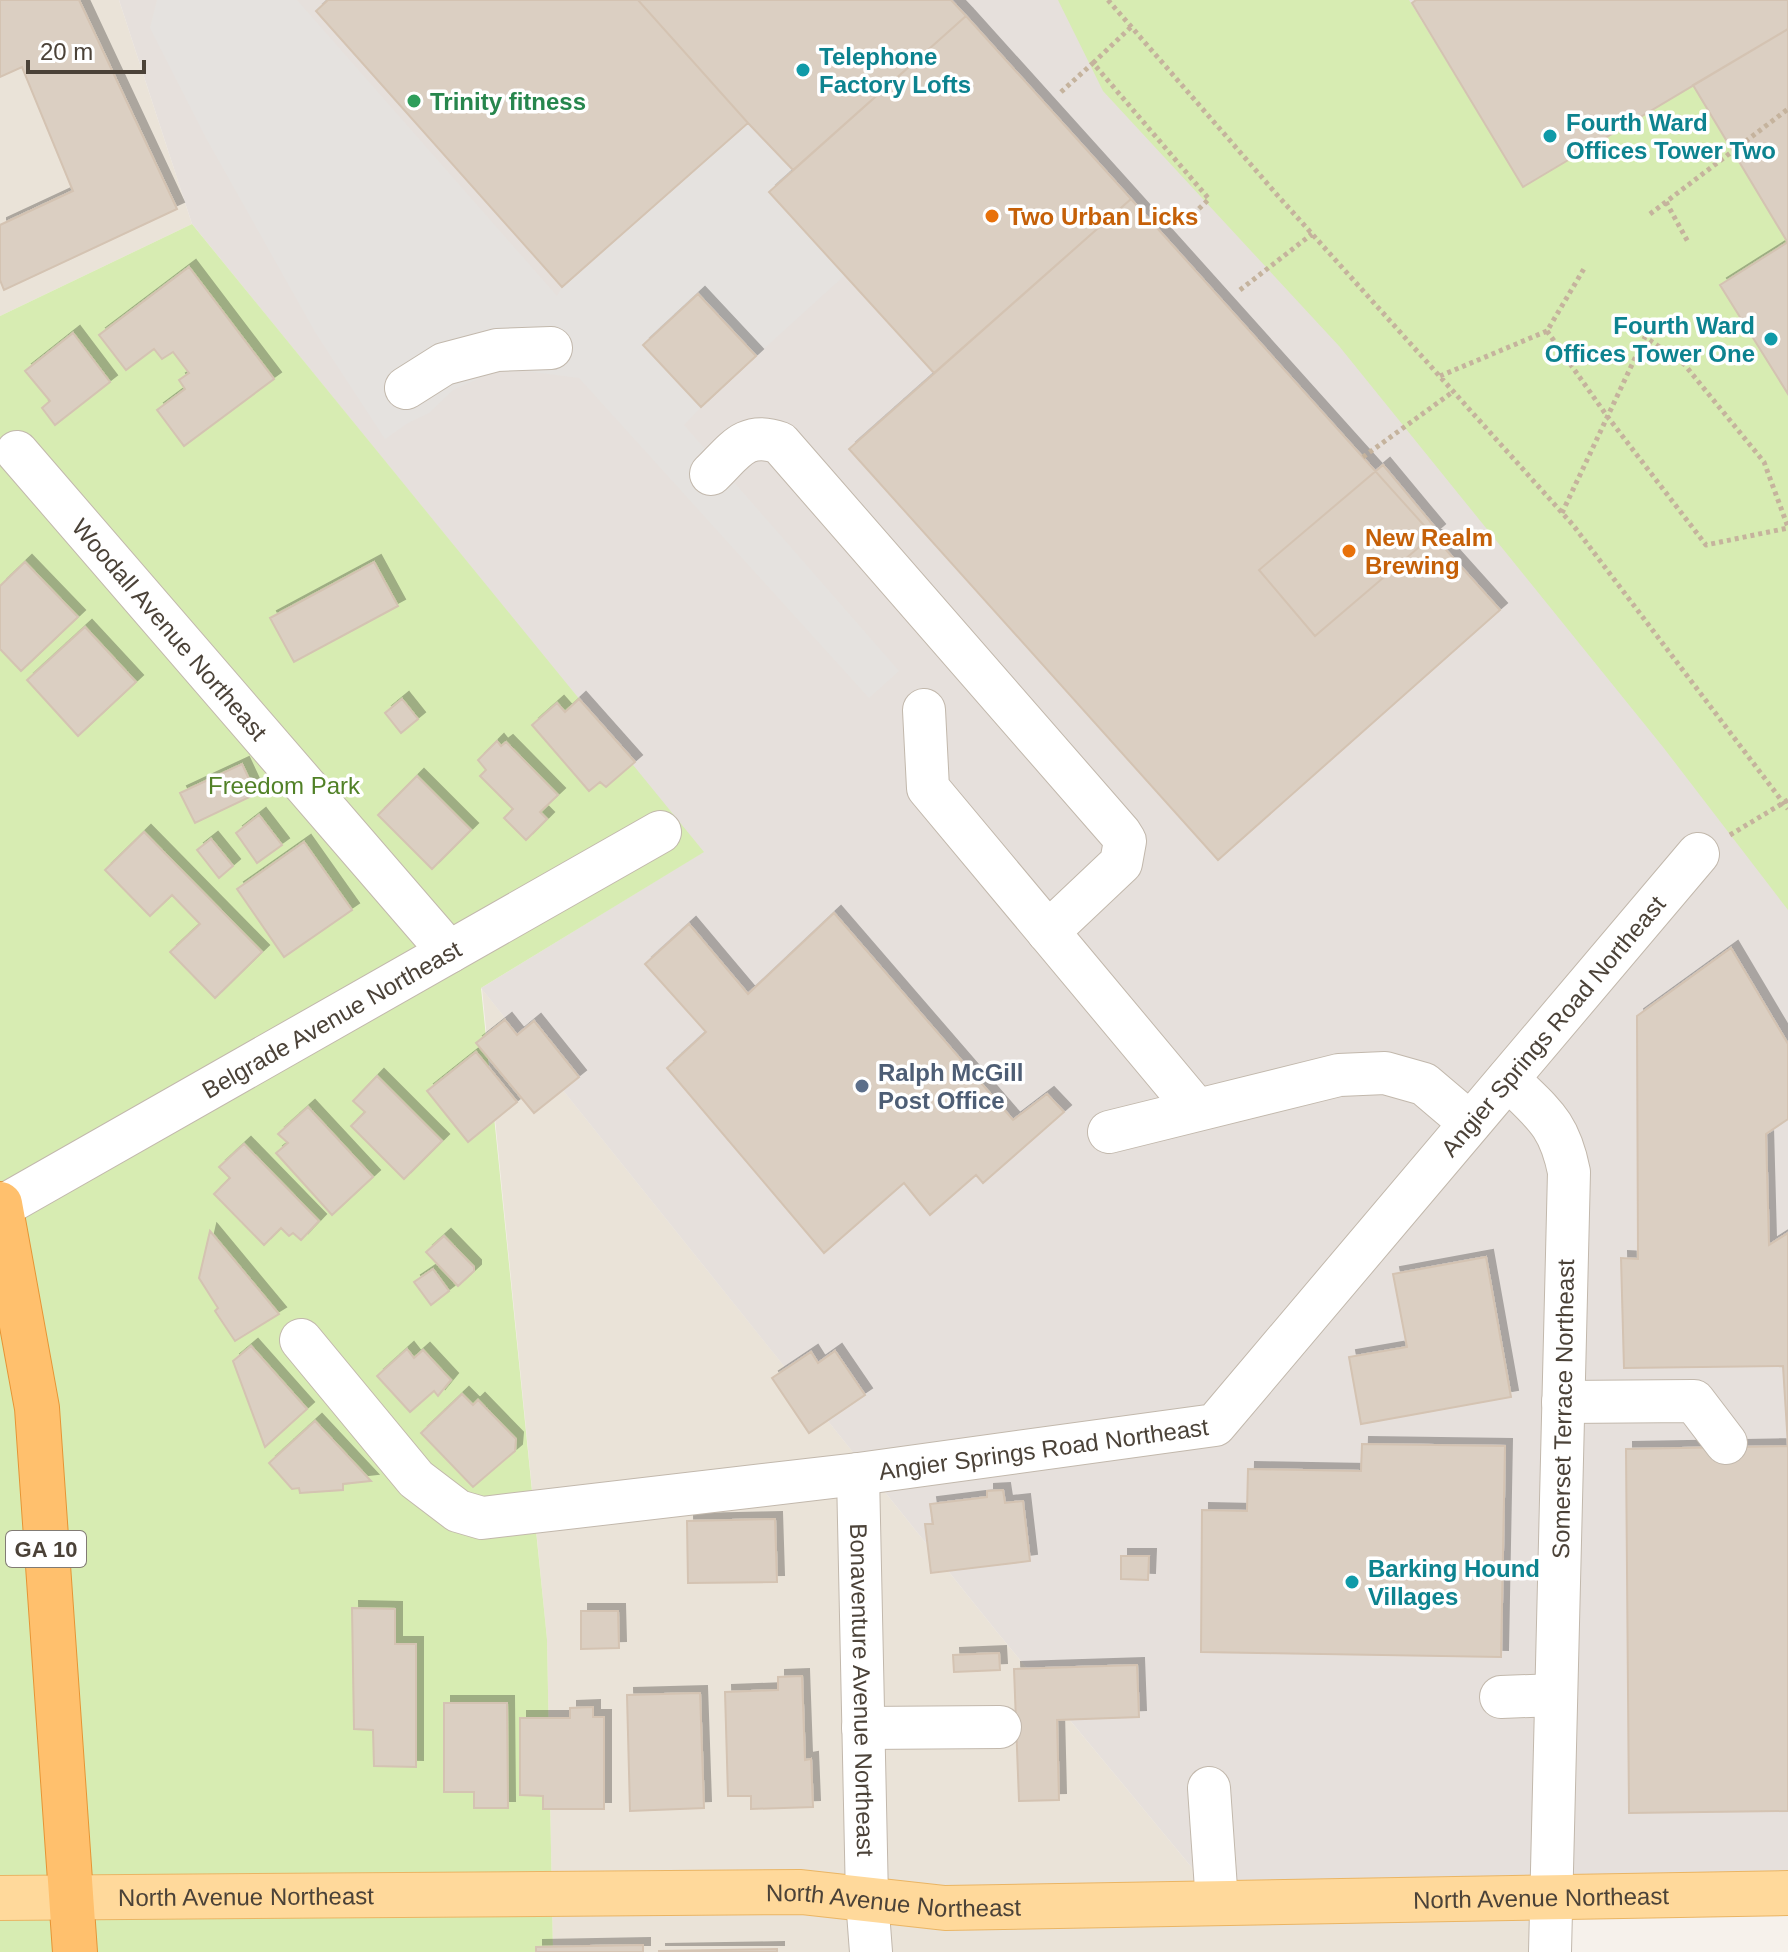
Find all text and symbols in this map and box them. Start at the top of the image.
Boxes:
scale bar [28,24,144,74]
text: 20 m [40,38,93,65]
place label: Telephone Factory Lofts [819,43,971,98]
marker: Telephone Factory Lofts [794,61,812,79]
place label: Trinity fitness [430,88,586,115]
marker: Trinity fitness [405,92,423,110]
place label: Fourth Ward Offices Tower Two [1566,109,1776,164]
marker: Fourth Ward Offices Tower Two [1541,127,1559,145]
place label: Two Urban Licks [1008,203,1198,230]
marker: Two Urban Licks [983,207,1001,225]
place label: Fourth Ward Offices Tower One [1545,312,1755,367]
marker: Fourth Ward Offices Tower One [1762,330,1780,348]
street label: Woodall Avenue Northeast [67,513,273,745]
place label: New Realm Brewing [1365,524,1493,579]
marker: New Realm Brewing [1340,542,1358,560]
park label: Freedom Park [208,772,361,799]
street label: Angier Springs Road Northeast [1435,890,1671,1161]
street label: Belgrade Avenue Northeast [197,935,466,1103]
place label: Ralph McGill Post Office [878,1059,1023,1114]
marker: Ralph McGill Post Office [853,1077,871,1095]
street label: Somerset Terrace Northeast [1547,1259,1579,1559]
street label: Angier Springs Road Northeast [877,1413,1210,1485]
street label: Bonaventure Avenue Northeast [846,1523,880,1857]
road number: GA 10 [6,1531,86,1567]
place label: Barking Hound Villages [1368,1555,1540,1610]
marker: Barking Hound Villages [1343,1573,1361,1591]
street label: North Avenue Northeast [766,1878,1022,1922]
street label: North Avenue Northeast [118,1882,374,1911]
street label: North Avenue Northeast [1413,1882,1669,1913]

